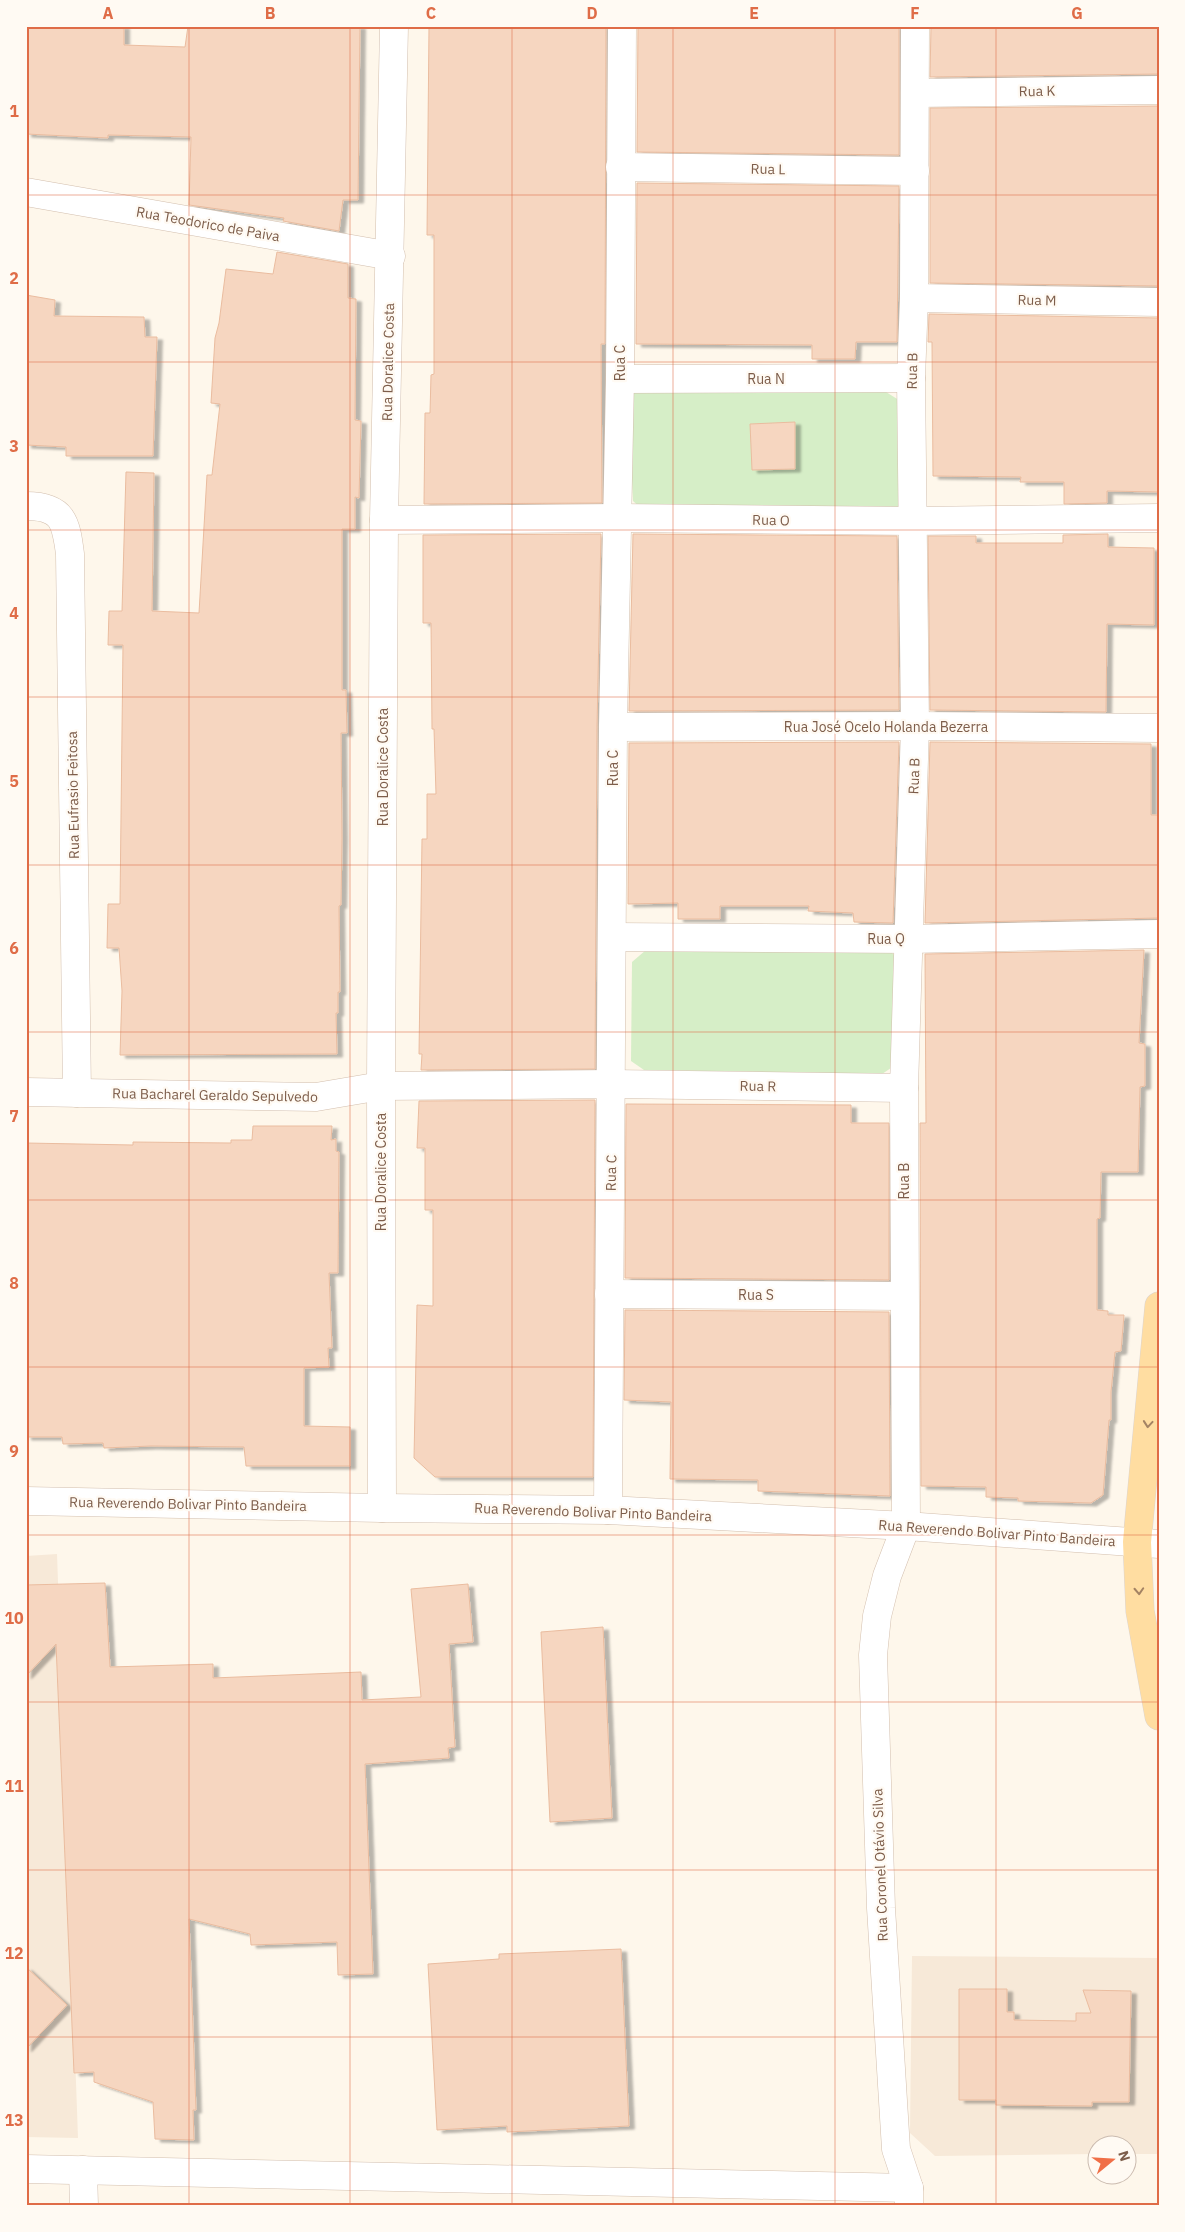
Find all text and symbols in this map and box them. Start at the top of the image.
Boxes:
text: A [103,3,114,23]
text: B [265,3,276,23]
text: C [426,3,436,23]
text: D [586,3,598,23]
text: E [749,3,759,23]
text: F [910,3,920,23]
text: G [1071,3,1083,23]
street label: Rua K [1019,82,1056,100]
text: 1 [9,101,19,121]
street label: Rua L [750,160,786,178]
street label: Rua Teodorico de Paiva [135,202,282,246]
text: 2 [9,268,19,288]
street label: Rua M [1017,291,1057,309]
street label: Rua Doralice Costa [378,302,398,421]
street label: Rua C [611,345,629,381]
street label: Rua B [903,352,921,390]
street label: Rua N [747,370,785,388]
text: 3 [9,436,19,456]
street label: Rua O [752,511,790,529]
text: 4 [9,603,19,623]
street label: Rua Doralice Costa [374,707,392,826]
street label: Rua José Ocelo Holanda Bezerra [784,718,989,736]
street label: Rua Eufrasio Feitosa [63,730,83,859]
street label: Rua C [604,750,622,786]
street label: Rua B [904,757,924,795]
text: 5 [9,771,19,791]
street label: Rua Q [867,930,905,948]
text: 6 [9,938,19,958]
street label: Rua R [740,1077,777,1095]
street label: Rua Bacharel Geraldo Sepulvedo [112,1084,318,1106]
text: 7 [9,1106,19,1126]
street label: Rua Doralice Costa [372,1112,390,1231]
street label: Rua C [602,1154,620,1191]
street label: Rua B [895,1163,913,1199]
text: 8 [9,1273,19,1293]
street label: Rua S [738,1286,774,1304]
one-way arrow [1143,1420,1154,1428]
text: 9 [9,1441,19,1461]
street label: Rua Reverendo Bolivar Pinto Bandeira [69,1493,308,1515]
street label: Rua Reverendo Bolivar Pinto Bandeira [474,1499,713,1525]
street label: Rua Reverendo Bolivar Pinto Bandeira [878,1516,1117,1550]
one-way arrow [1133,1587,1144,1595]
text: 10 [4,1608,24,1628]
text: 11 [4,1776,24,1796]
street label: Rua Coronel Otávio Silva [868,1788,892,1942]
text: 12 [4,1943,24,1963]
text: 13 [4,2110,24,2130]
north arrow [1088,2134,1138,2184]
text: N [1114,2148,1134,2164]

